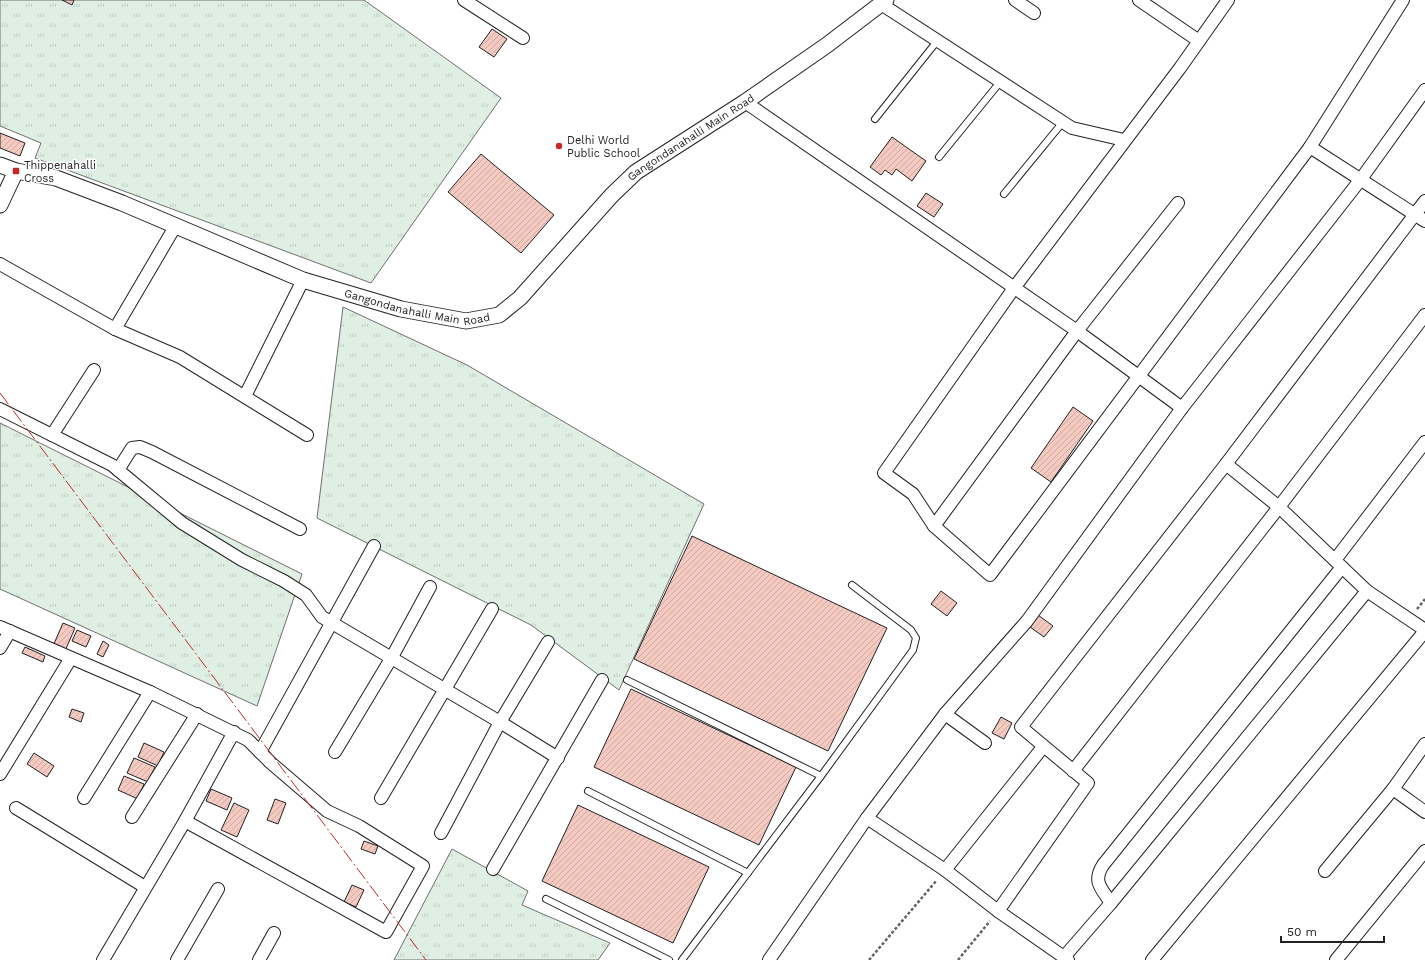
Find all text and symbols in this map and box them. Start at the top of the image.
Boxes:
street label: Gangondanahalli Main Road [625,92,757,184]
place label: Delhi World Public School [567,134,641,160]
marker: Delhi World Public School [554,141,564,151]
place label: Thippenahalli Cross [24,159,96,185]
marker: Thippenahalli Cross [11,166,21,176]
street label: Gangondanahalli Main Road [343,287,491,328]
scale bar [1281,918,1384,944]
text: 50 m [1287,925,1317,939]

